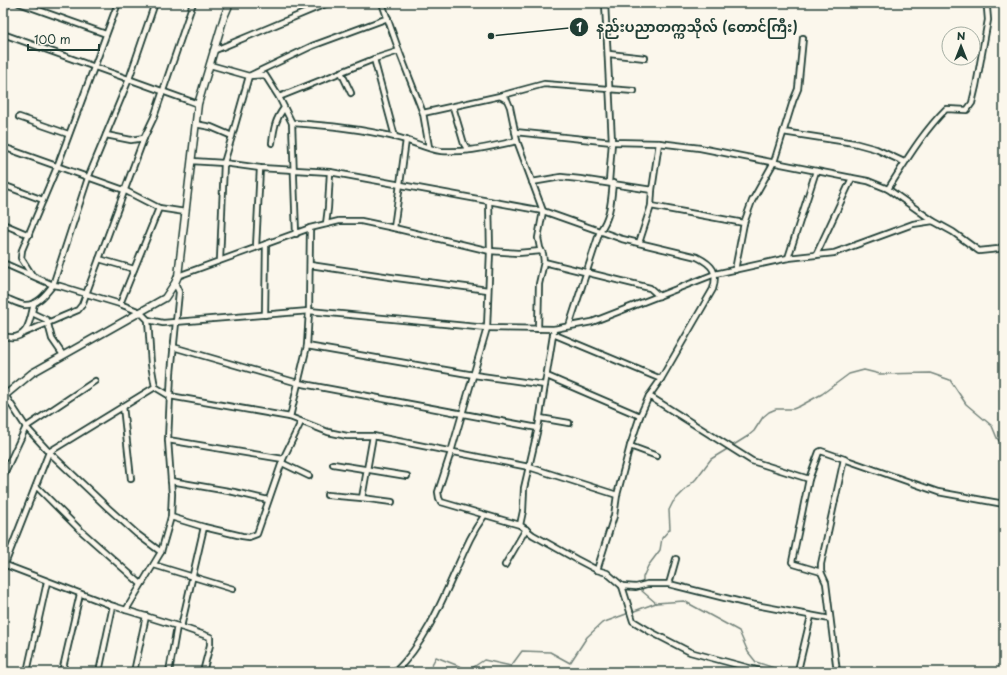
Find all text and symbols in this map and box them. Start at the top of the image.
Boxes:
callout: နည်းပညာတက္ကသိုလ် (တောင်ကြီး) [569,14,806,40]
text: နည်းပညာတက္ကသိုလ် (တောင်ကြီး) [596,16,798,39]
text: 1 [576,18,582,36]
scale bar [28,26,99,52]
north arrow [941,26,981,66]
text: N [957,27,966,44]
text: 100 m [34,30,71,48]

